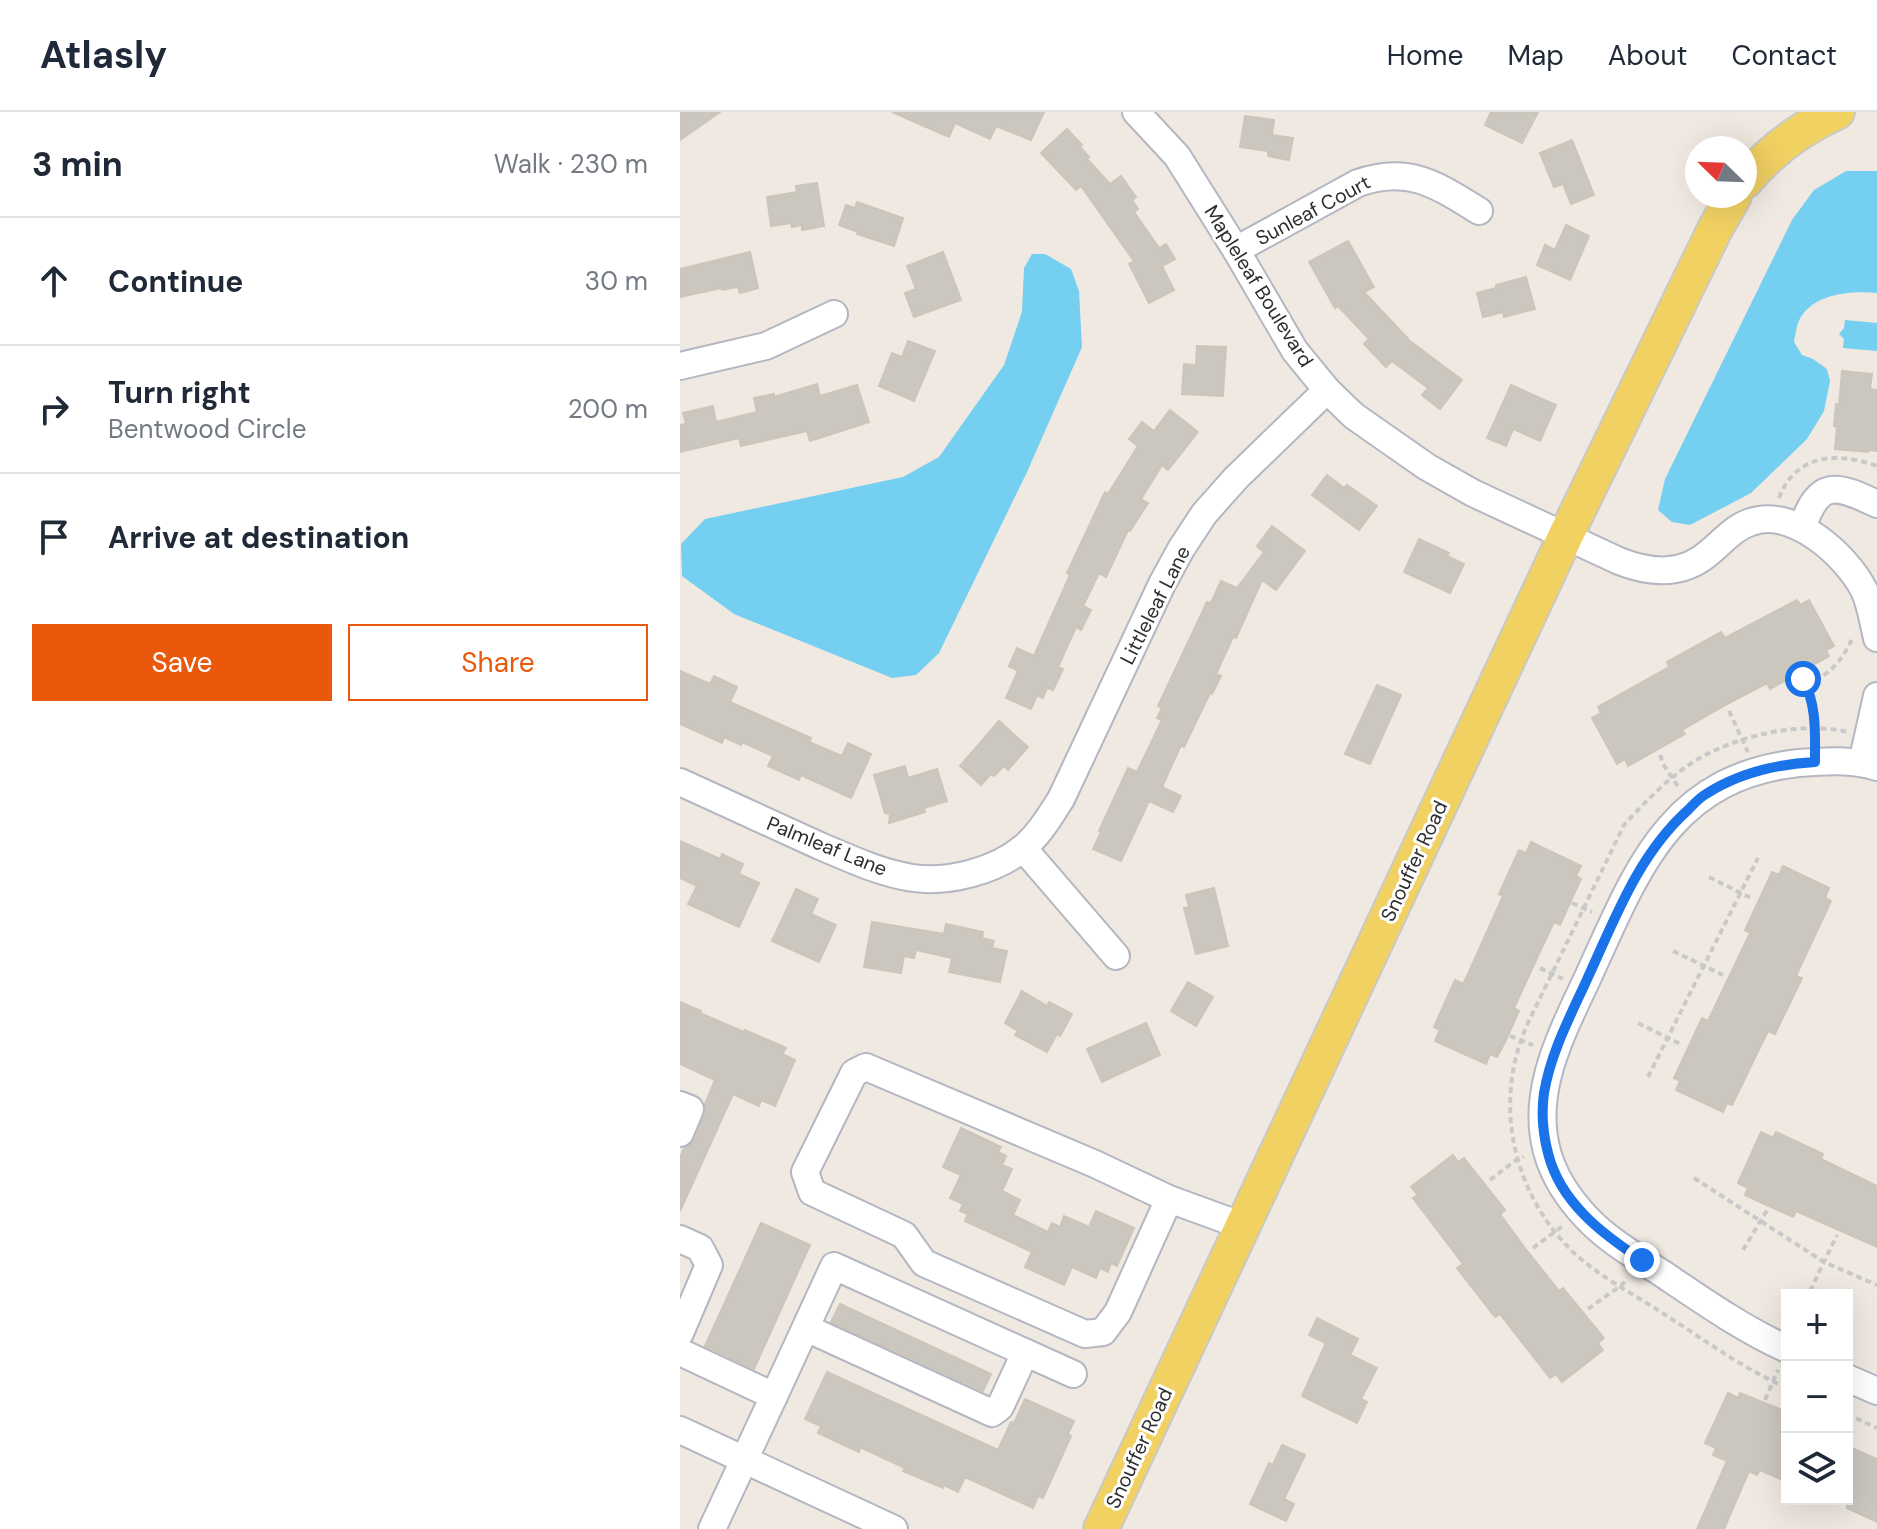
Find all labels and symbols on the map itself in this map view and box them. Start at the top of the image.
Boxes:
north arrow [1685,136,1757,208]
street label: Sunleaf Court [1251,169,1375,251]
street label: Mapleleaf Boulevard [1199,200,1319,372]
street label: Littleleaf Lane [1114,541,1196,669]
route start [1785,661,1821,697]
street label: Snouffer Road [1375,796,1453,926]
street label: Palmleaf Lane [763,810,891,882]
route end [1624,1242,1660,1278]
street label: Snouffer Road [1100,1383,1178,1513]

